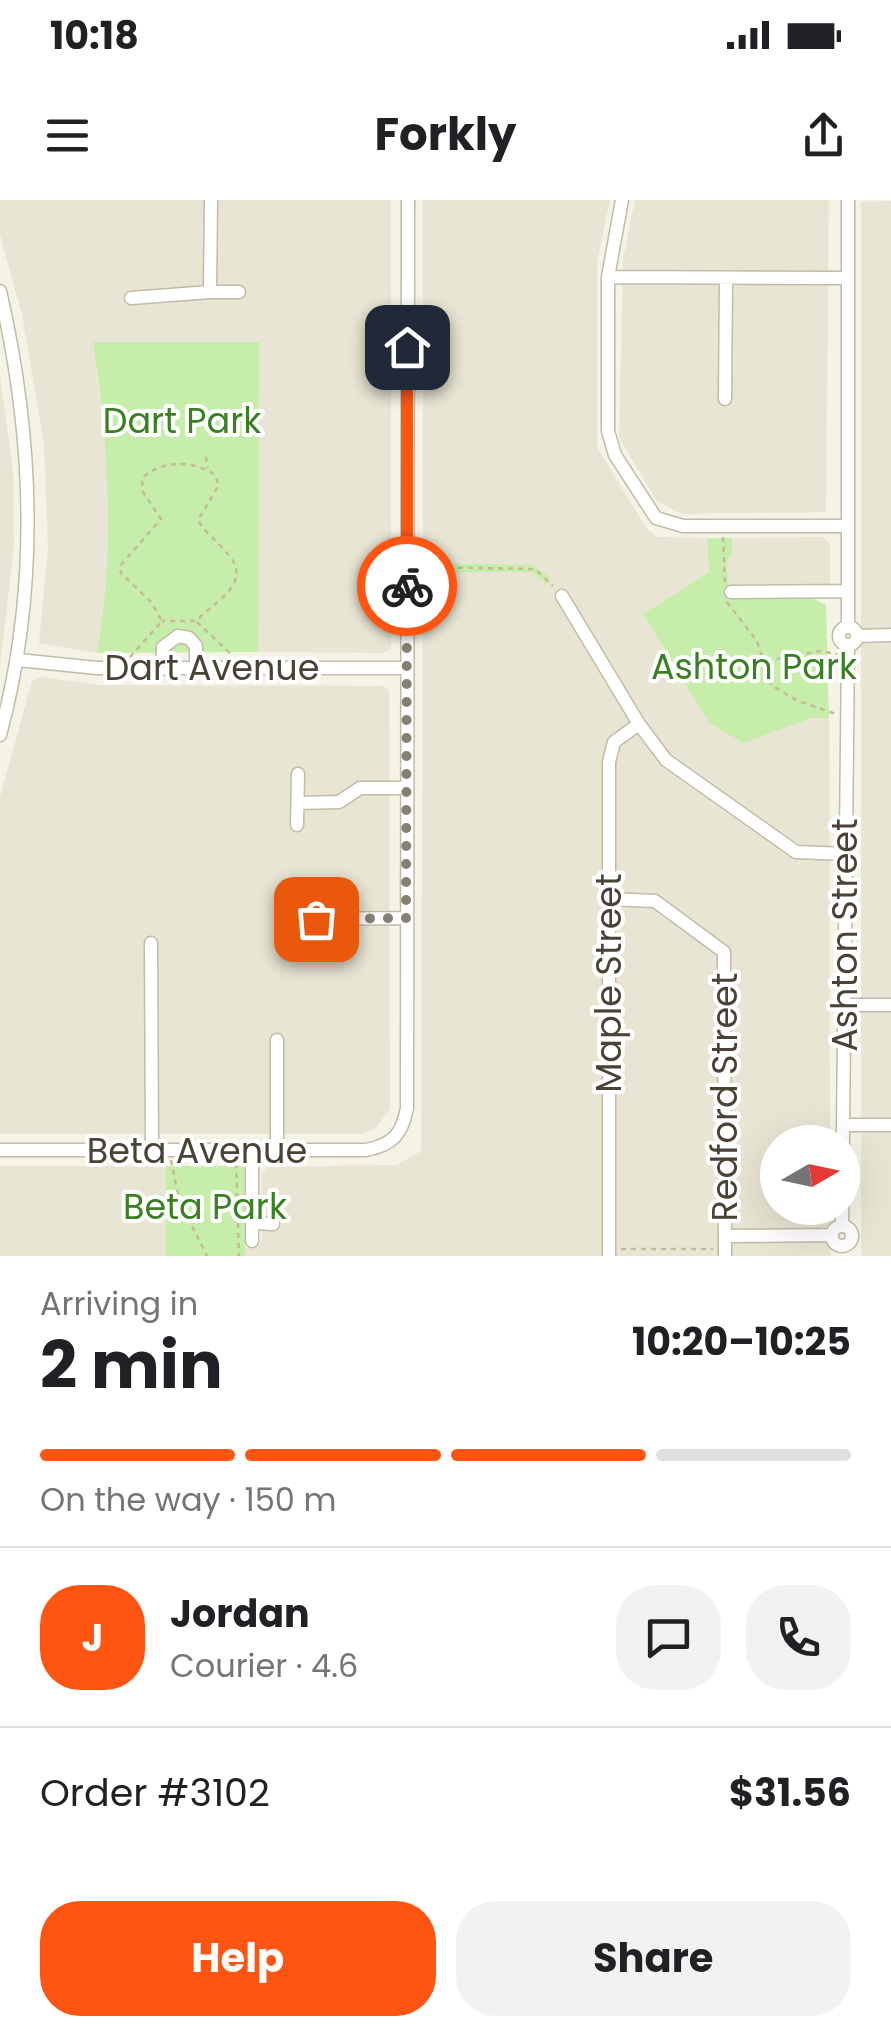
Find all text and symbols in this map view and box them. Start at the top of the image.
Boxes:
text: 10:18 [50,9,139,62]
text: Forkly [374,103,517,166]
icon: menu [40,108,95,163]
icon: share [796,108,851,163]
pin [365,305,450,390]
icon: home [380,320,435,375]
park label: Dart Park [103,396,261,445]
courier [357,536,457,636]
icon: bike [380,559,435,614]
park label: Ashton Park [651,642,857,691]
street label: Dart Avenue [105,643,319,692]
street label: Ashton Street [820,818,869,1052]
street label: Maple Street [584,873,633,1093]
pin [274,877,359,962]
icon: bag [289,892,344,947]
street label: Redford Street [700,972,749,1222]
north arrow [760,1125,860,1225]
map controls [760,1125,860,1225]
street label: Beta Avenue [87,1126,307,1175]
park label: Beta Park [123,1182,287,1231]
text: Arriving in [40,1281,198,1326]
text: 10:20–10:25 [632,1315,851,1368]
text: 2 min [40,1320,223,1411]
text: On the way · 150 m [40,1477,336,1522]
button: chat [616,1585,721,1690]
button: phone [746,1585,851,1690]
text: Jordan [170,1587,310,1640]
text: J [82,1611,103,1664]
text: Courier · 4.6 [170,1643,358,1688]
text: Order #3102 [40,1766,270,1819]
text: $31.56 [729,1766,851,1819]
button: Help [40,1901,436,2016]
button: Share [456,1901,851,2016]

